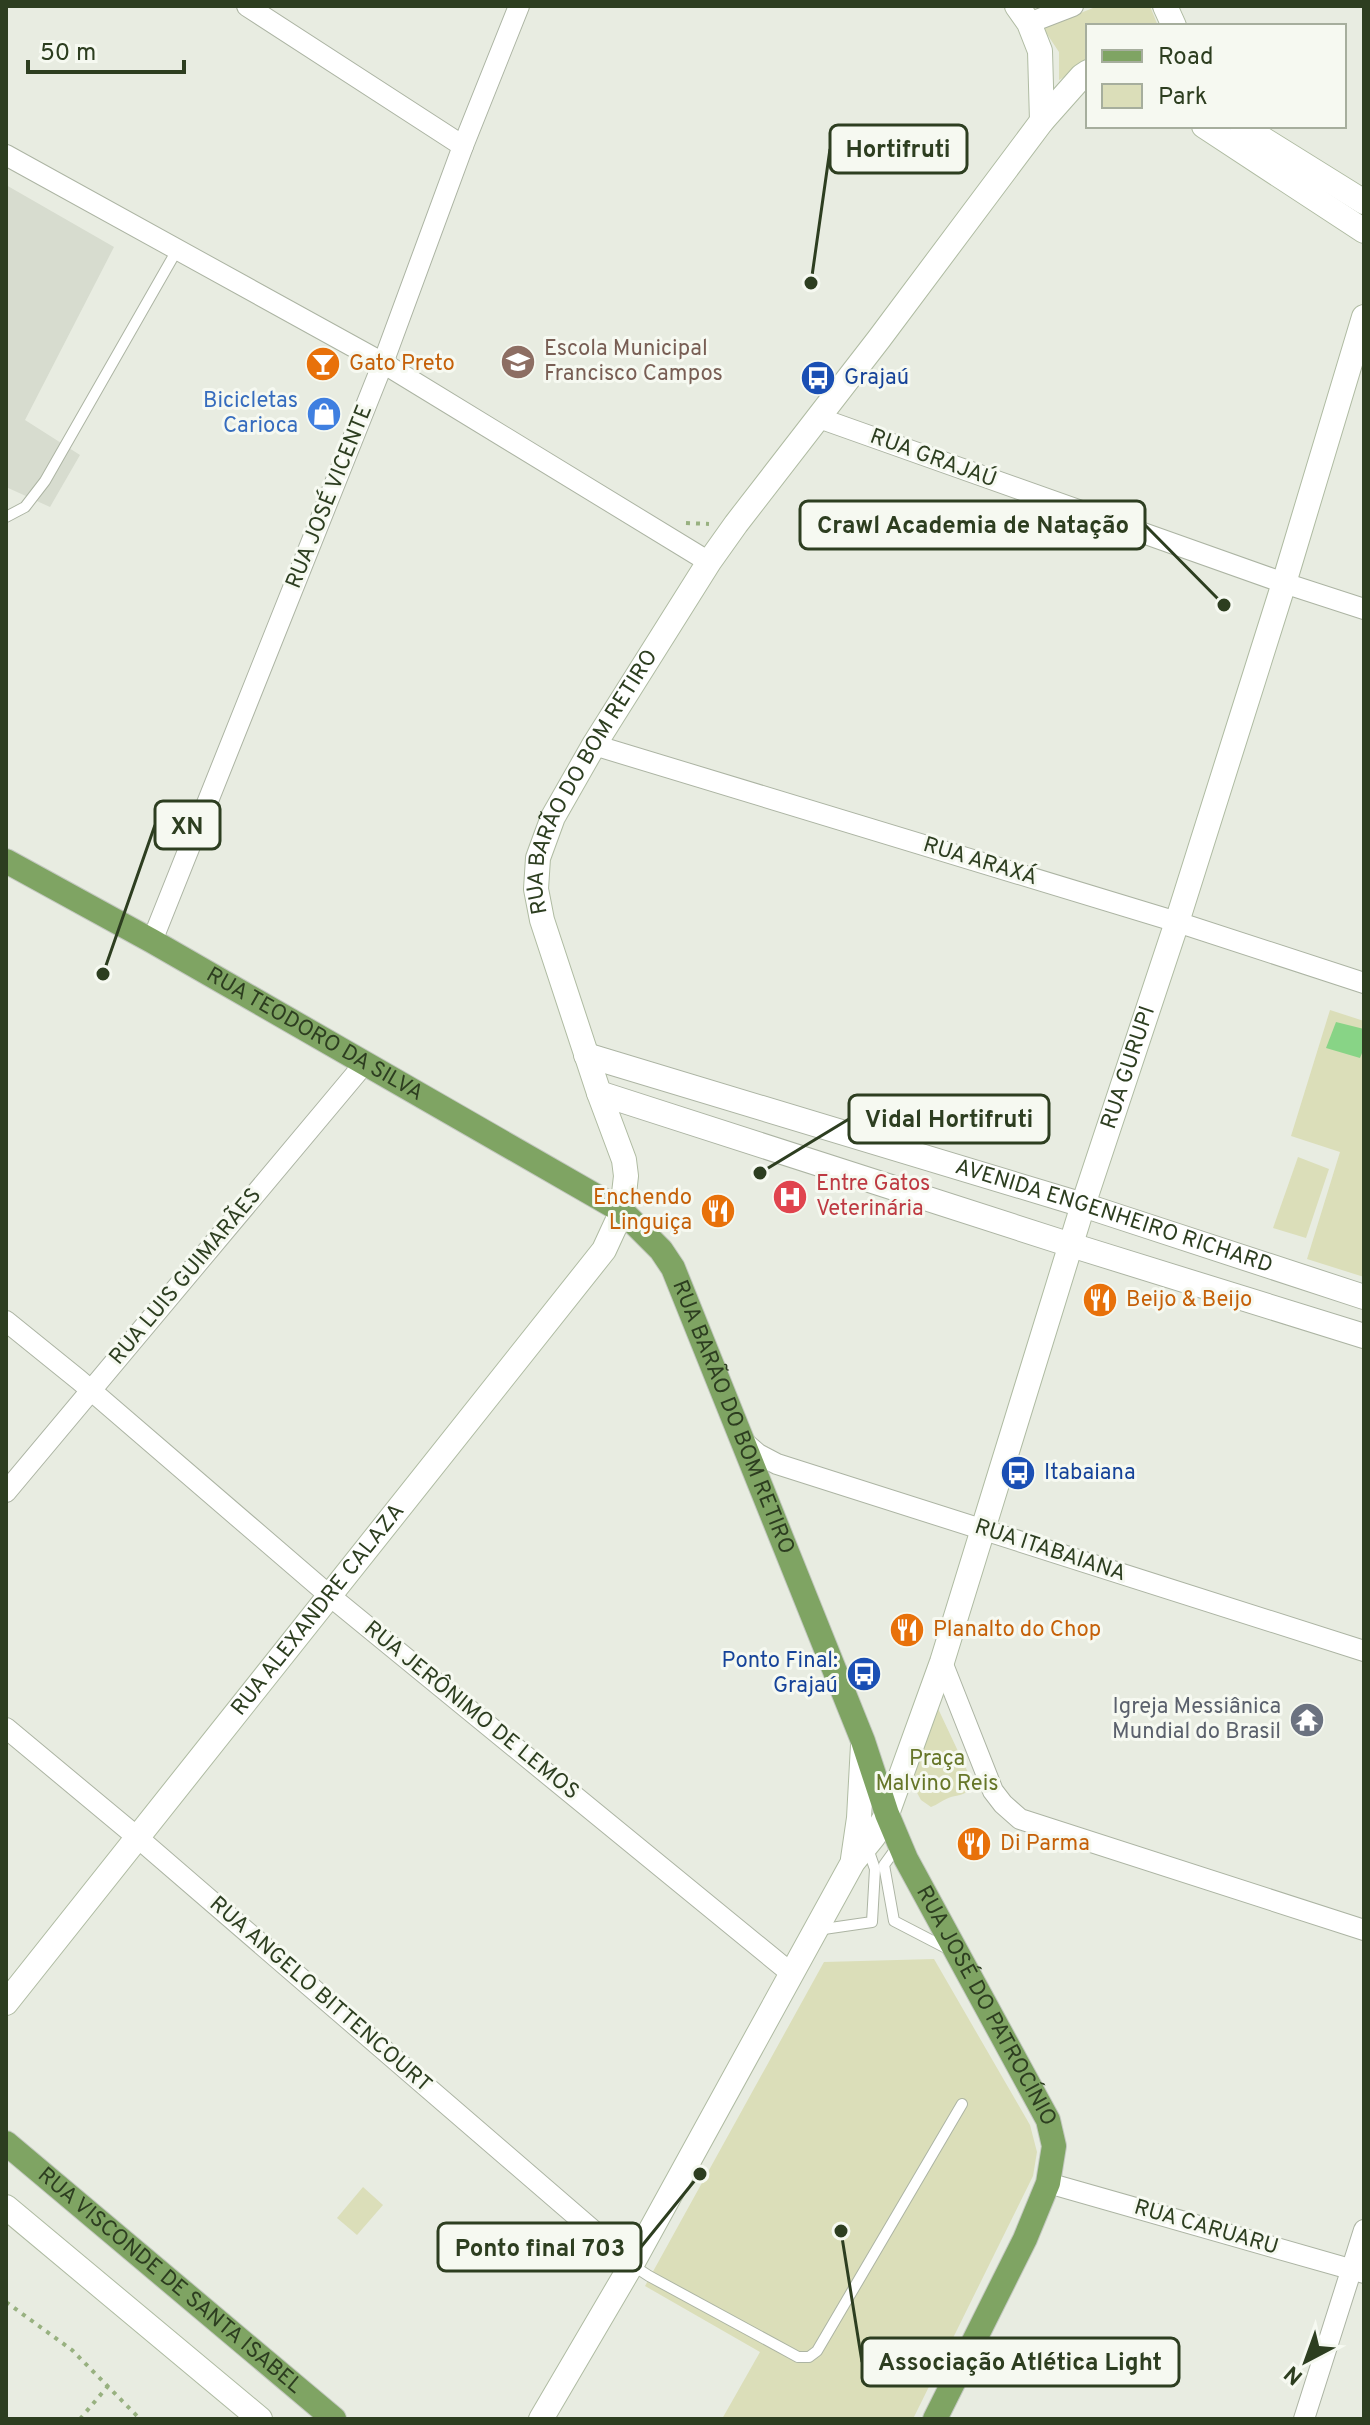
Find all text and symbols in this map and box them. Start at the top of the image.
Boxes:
scale bar [28,24,184,74]
legend [1086,24,1346,128]
text: 50 m [40,39,96,69]
text: Road [1158,43,1214,73]
text: Park [1158,83,1208,113]
callout: Hortifruti [830,125,967,173]
text: Hortifruti [845,136,951,166]
place label: Escola Municipal Francisco Campos [544,336,723,388]
school or university icon: Escola Municipal Francisco Campos [499,343,537,381]
bar icon: Gato Preto [304,345,342,383]
place label: Gato Preto [349,351,455,378]
bus stop icon: Grajaú [799,359,837,397]
place label: Grajaú [844,365,909,392]
place label: Bicicletas Carioca [203,388,298,440]
shop icon: Bicicletas Carioca [305,395,343,433]
street label: RUA JOSÉ VICENTE [279,400,379,593]
street label: RUA GRAJAÚ [866,421,1001,494]
callout: Crawl Academia de Natação [800,501,1145,549]
text: Crawl Academia de Natação [817,512,1129,542]
street label: RUA BARÃO DO BOM RETIRO [522,645,664,917]
callout: XN [155,801,220,849]
text: XN [170,813,204,843]
street label: RUA ARAXÁ [920,830,1041,892]
street label: RUA TEODORO DA SILVA [201,962,428,1107]
street label: RUA GURUPI [1096,1003,1162,1133]
callout: Vidal Hortifruti [849,1095,1049,1143]
text: Vidal Hortifruti [865,1106,1033,1136]
street label: AVENIDA ENGENHEIRO RICHARD [952,1154,1276,1280]
place label: Entre Gatos Veterinária [816,1171,930,1223]
hospital icon: Entre Gatos Veterinária [771,1178,809,1216]
street label: RUA LUIS GUIMARÃES [103,1182,268,1371]
place label: Enchendo Linguiça [593,1185,692,1237]
restaurant icon: Enchendo Linguiça [699,1192,737,1230]
street label: RUA BARÃO DO BOM RETIRO [666,1276,800,1558]
restaurant icon: Beijo & Beijo [1081,1281,1119,1319]
place label: Beijo & Beijo [1126,1287,1252,1314]
bus stop icon: Itabaiana [999,1454,1037,1492]
place label: Itabaiana [1044,1460,1136,1487]
street label: RUA ALEXANDRE CALAZA [226,1498,411,1721]
street label: RUA ITABAIANA [971,1514,1129,1588]
restaurant icon: Planalto do Chop [888,1611,926,1649]
street label: RUA JERÔNIMO DE LEMOS [358,1613,586,1806]
place label: Planalto do Chop [933,1617,1101,1644]
place label: Ponto Final: Grajaú [722,1648,838,1700]
bus stop icon: Ponto Final: Grajaú [845,1655,883,1693]
place label: Igreja Messiânica Mundial do Brasil [1112,1694,1281,1746]
temple icon: Igreja Messiânica Mundial do Brasil [1288,1701,1326,1739]
park label: Praça Malvino Reis [875,1746,999,1798]
restaurant icon: Di Parma [955,1825,993,1863]
place label: Di Parma [1000,1831,1090,1858]
street label: RUA JOSÉ DO PATROCÍNIO [910,1881,1062,2131]
street label: RUA ANGELO BITTENCOURT [203,1891,437,2099]
street label: RUA VISCONDE DE SANTA ISABEL [32,2162,308,2400]
street label: RUA CARUARU [1131,2194,1281,2262]
callout: Ponto final 703 [438,2223,641,2271]
text: Ponto final 703 [455,2235,625,2265]
north arrow [1266,2321,1346,2401]
callout: Associação Atlética Light [862,2338,1179,2386]
text: Associação Atlética Light [878,2349,1162,2379]
text: N [1280,2359,1309,2390]

